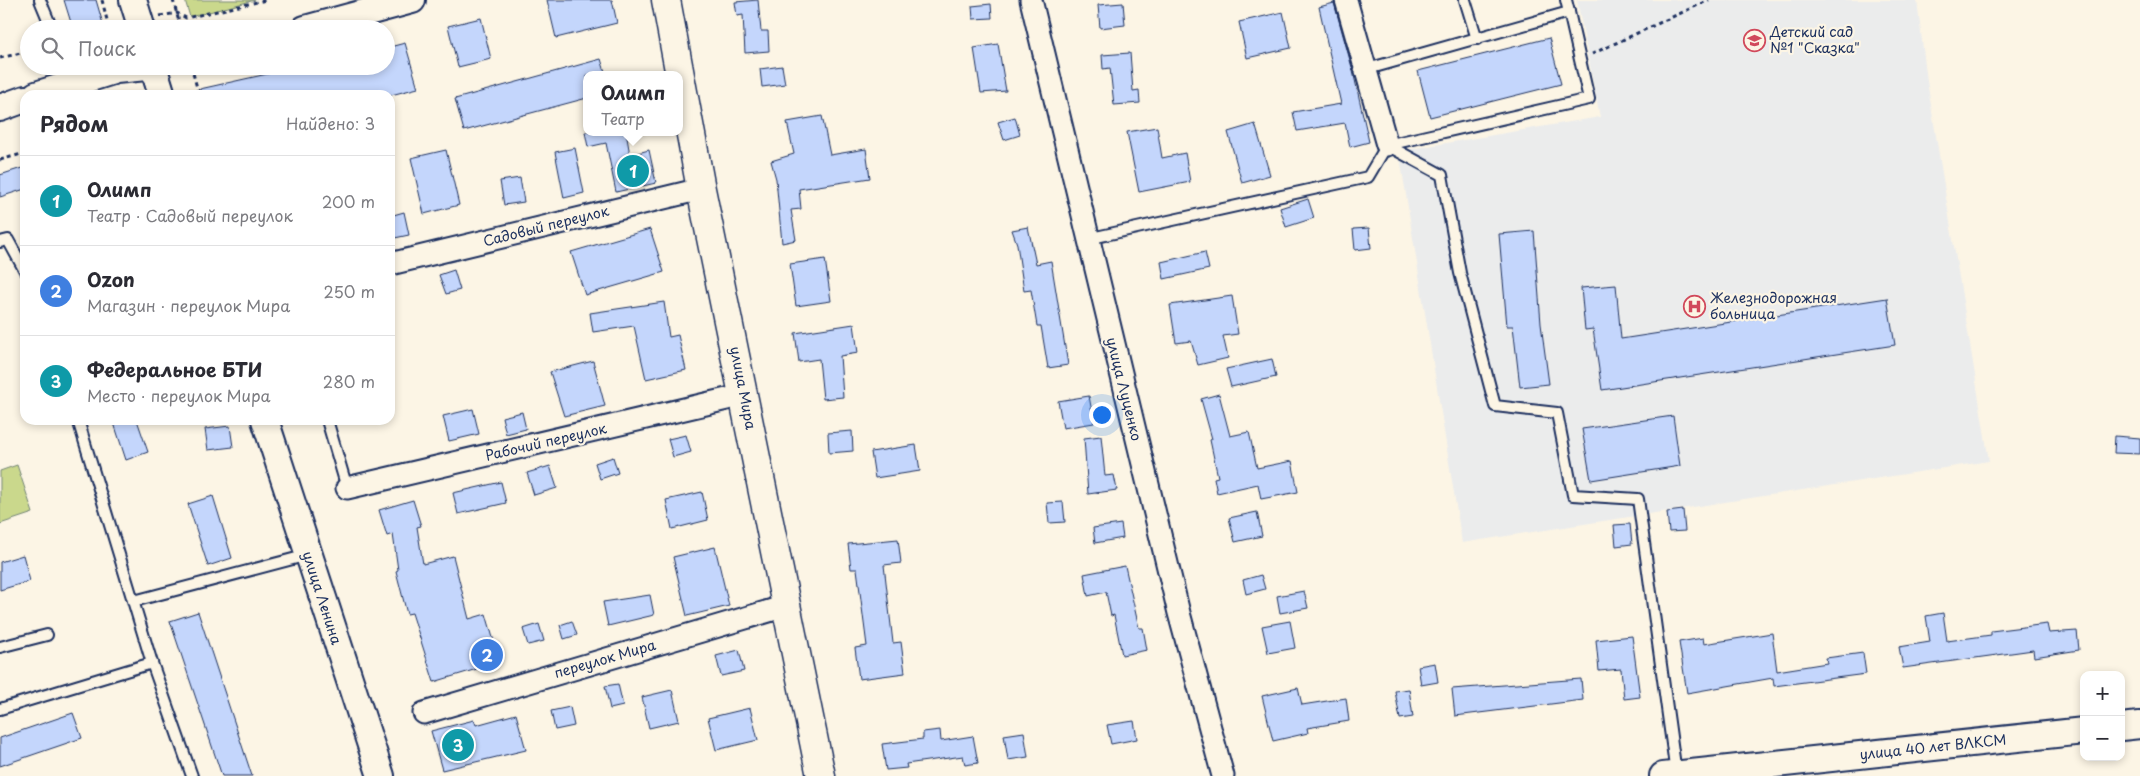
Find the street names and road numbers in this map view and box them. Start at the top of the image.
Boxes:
street label: Садовый переулок [481,200,612,251]
street label: улица Луценко [1101,335,1148,443]
street label: улица Мира [725,345,762,431]
street label: Рабочий переулок [483,417,609,466]
street label: улица Ленина [297,548,348,647]
street label: переулок Мира [552,634,658,683]
street label: улица 40 лет ВЛКСМ [1858,728,2007,765]

